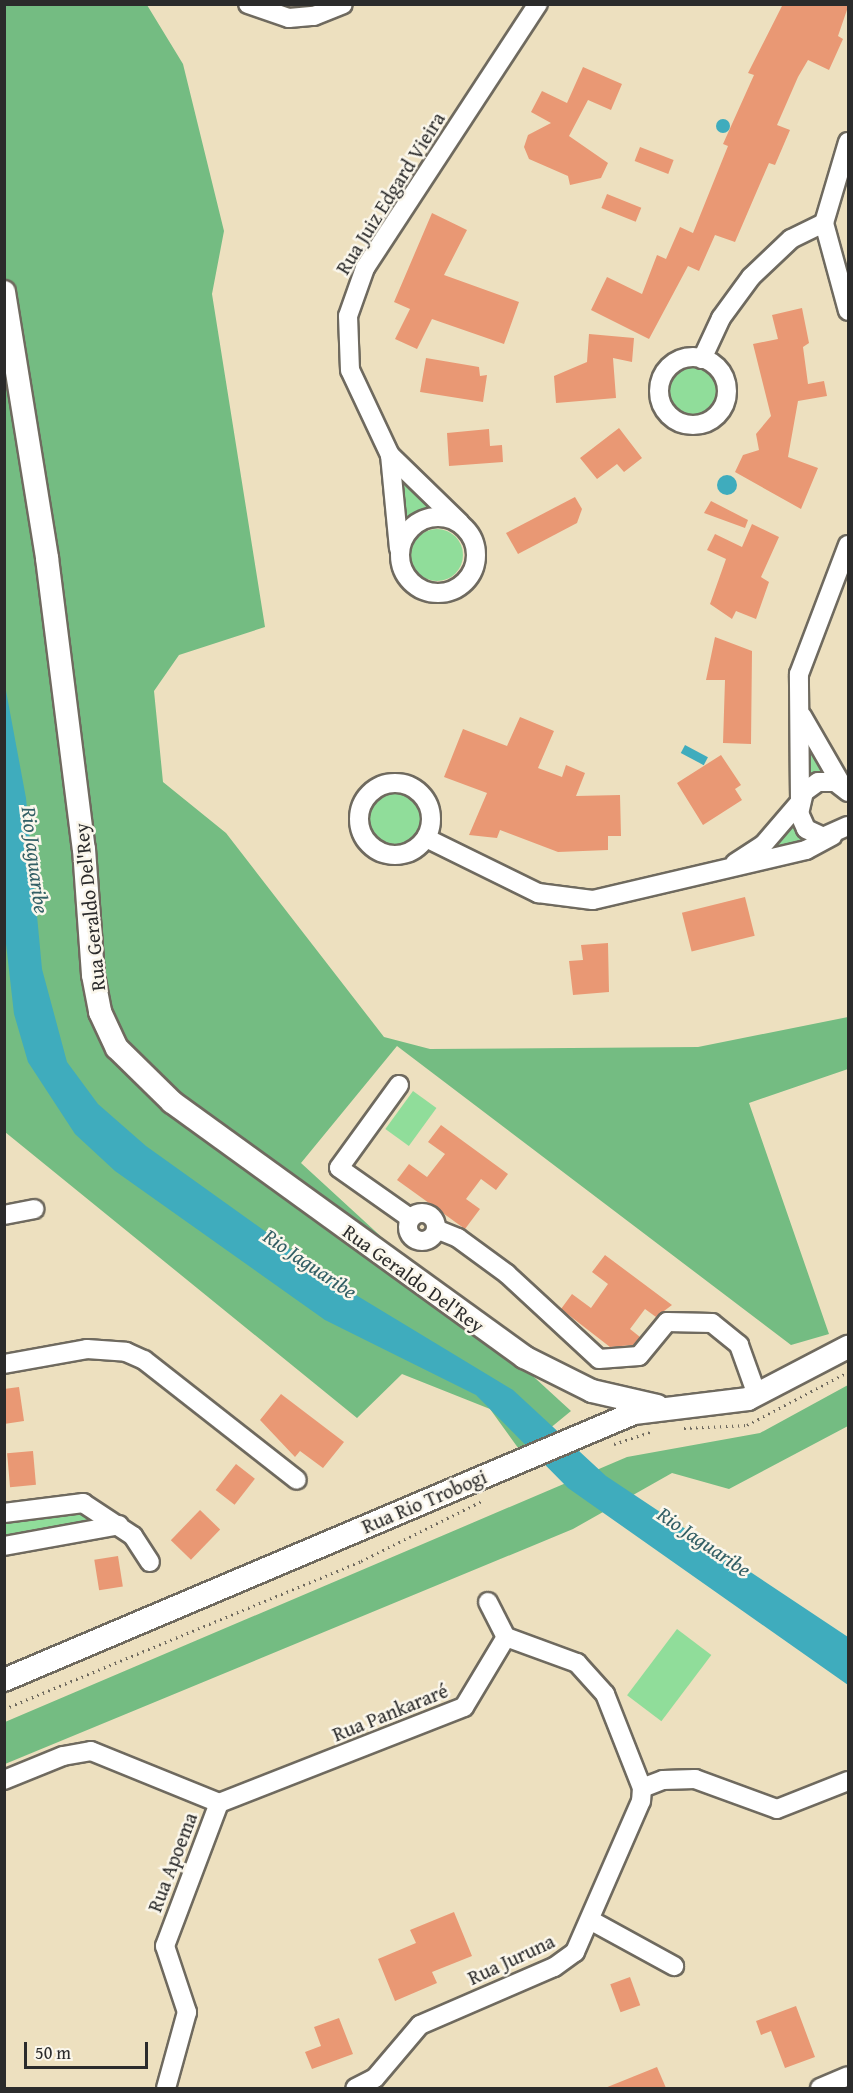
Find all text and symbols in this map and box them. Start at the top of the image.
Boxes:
street label: Rua Juiz Edgard Vieira [330,108,450,278]
water label: Rio Jaguaribe [16,805,54,915]
street label: Rua Geraldo Del'Rey [68,822,110,992]
street label: Rua Geraldo Del'Rey [339,1219,489,1337]
water label: Rio Jaguaribe [258,1224,362,1304]
street label: Rua Rio Trobogi [358,1464,490,1538]
water label: Rio Jaguaribe [652,1502,756,1582]
street label: Rua Pankararé [329,1678,451,1746]
street label: Rua Apoema [142,1809,202,1915]
street label: Rua Juruna [464,1928,558,1990]
scale bar [27,2030,152,2068]
text: 50 m [35,2039,71,2066]

